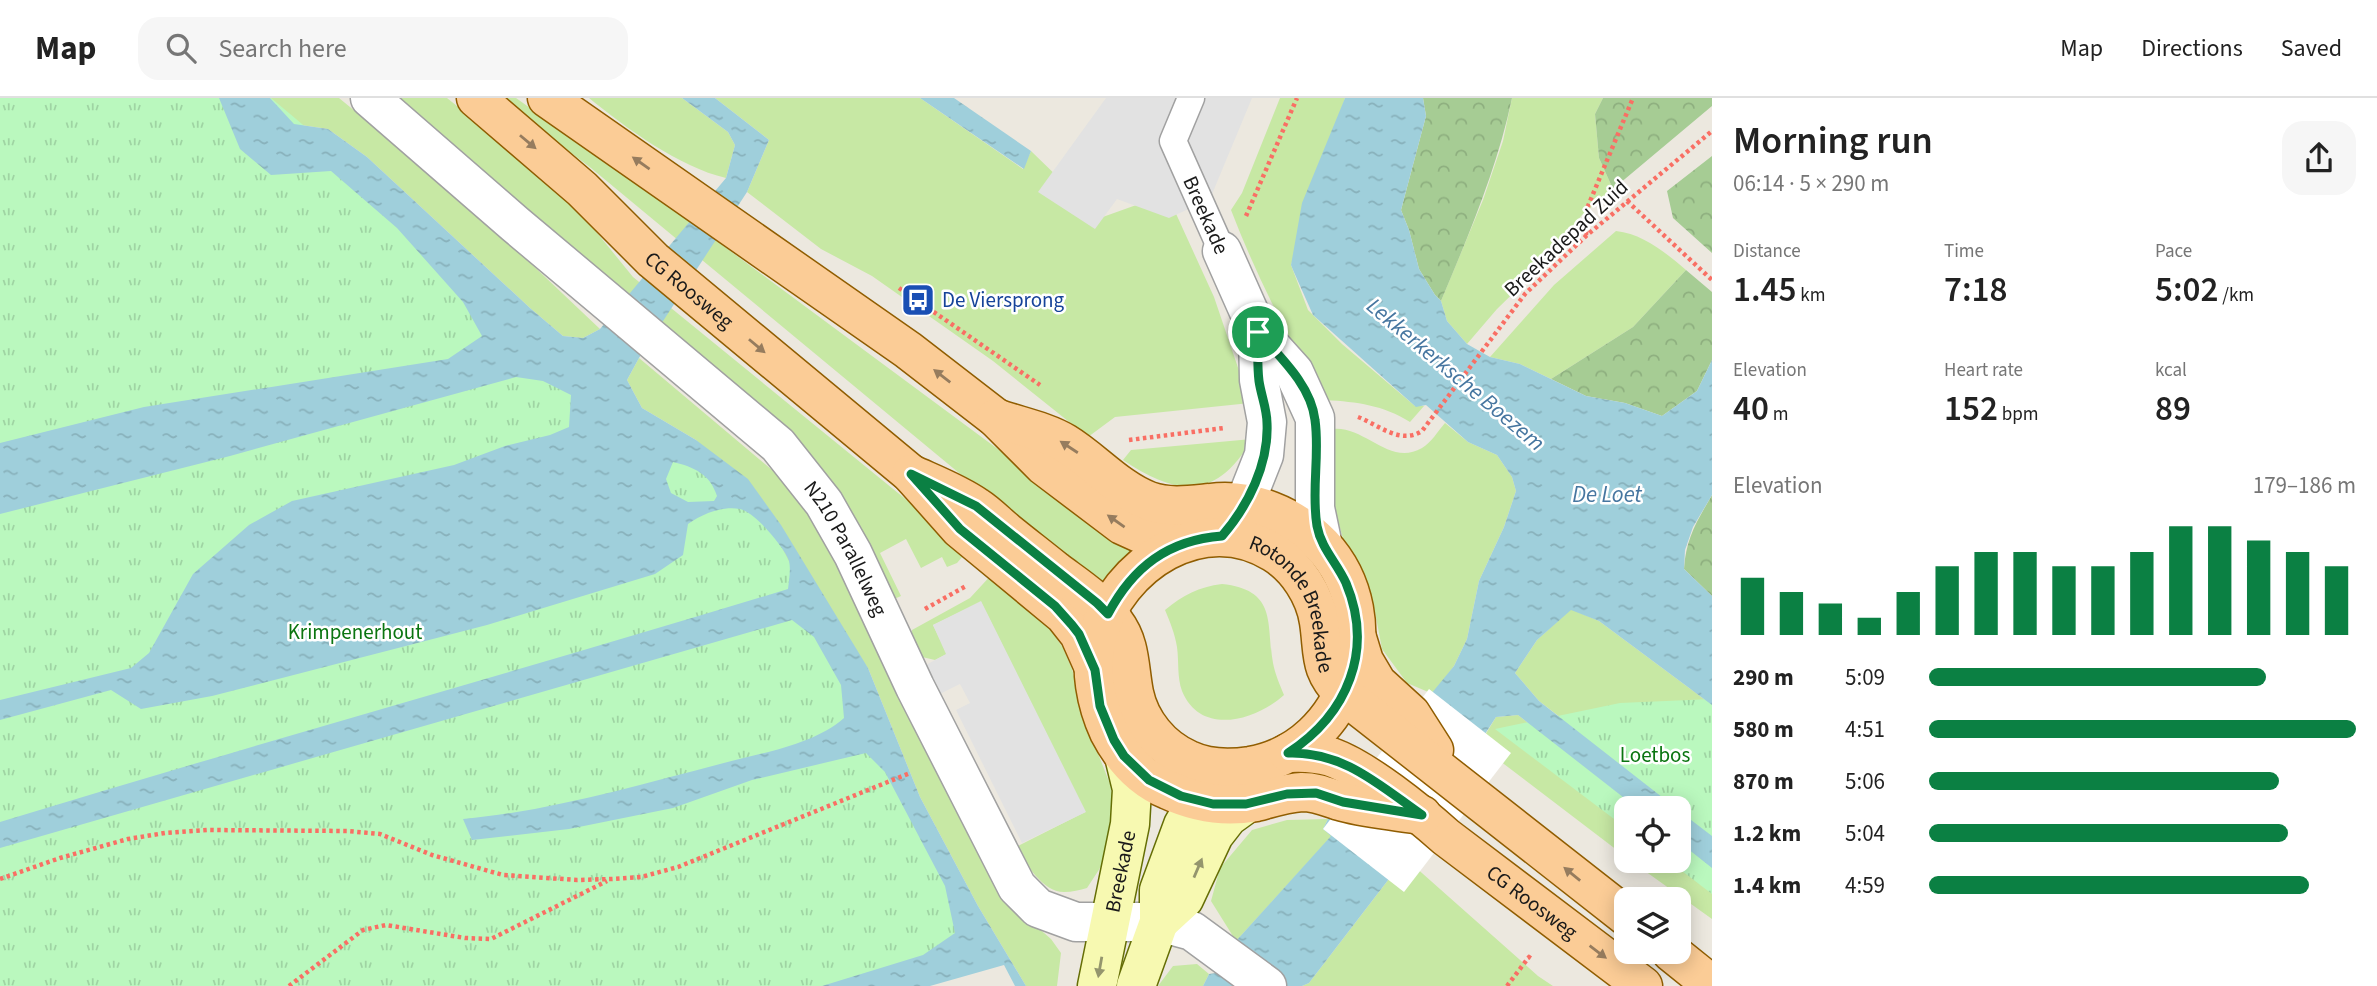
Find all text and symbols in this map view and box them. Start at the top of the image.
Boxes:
search box [138,17,628,80]
text: Map [35,25,96,72]
icon: search [162,29,200,67]
text: Search here [218,30,347,67]
text: Map [2060,31,2103,66]
text: Directions [2141,31,2243,66]
text: Saved [2281,31,2342,66]
text: Morning run [1733,114,1933,168]
button: share [2282,121,2356,195]
one-way arrow [519,134,536,149]
one-way arrow [632,156,650,170]
text: 06:14 · 5 × 290 m [1733,167,1889,200]
street label: Breekade [1175,171,1237,259]
street label: Breekadepad Zuid [1497,172,1635,304]
text: Distance [1733,238,1801,265]
text: Time [1944,238,1984,265]
text: Pace [2155,238,2192,265]
street label: CG Roosweg [637,244,740,336]
text: 1.45 [1733,265,1797,315]
text: 7:18 [1944,265,2008,315]
text: 5:02 [2155,265,2219,315]
bus stop icon: De Viersprong [899,281,937,319]
text: km [1797,282,1825,309]
text: /km [2219,282,2254,309]
place label: De Viersprong [942,285,1065,315]
water label: Lekkerkerksche Boezem [1359,290,1552,459]
pin [1228,302,1288,362]
icon: arrive [1239,313,1277,351]
one-way arrow [748,338,765,353]
text: Elevation [1733,357,1807,384]
text: Heart rate [1944,357,2023,384]
text: kcal [2155,357,2187,384]
one-way arrow [933,370,951,384]
text: 40 [1733,384,1769,434]
text: 152 [1944,384,1998,434]
text: 89 [2155,384,2191,434]
text: m [1769,401,1788,428]
text: bpm [1998,401,2038,428]
one-way arrow [1059,441,1079,454]
text: Elevation [1733,469,1823,502]
text: 179–186 m [2253,469,2356,502]
street label: N210 Parallelweg [797,474,895,621]
water label: De Loet [1572,478,1642,511]
one-way arrow [1107,514,1125,528]
street label: Rotonde Breekade [1245,528,1341,677]
park label: Krimpenerhout [288,617,422,647]
text: 290 m [1733,661,1794,694]
text: 5:09 [1845,661,1885,694]
text: 580 m [1733,713,1794,746]
text: 4:51 [1845,713,1885,746]
park label: Loetbos [1620,740,1690,770]
text: 870 m [1733,765,1794,798]
text: 5:06 [1845,765,1885,798]
map controls [1614,796,1691,964]
button: locate [1614,796,1691,873]
text: 1.2 km [1733,817,1801,850]
text: 5:04 [1845,817,1885,850]
street label: Breekade [1097,828,1143,915]
one-way arrow [1192,857,1203,878]
street label: CG Roosweg [1480,858,1584,947]
one-way arrow [1564,866,1582,881]
text: 1.4 km [1733,869,1801,902]
text: 4:59 [1845,869,1885,902]
button: layers [1614,887,1691,964]
one-way arrow [1589,944,1607,958]
one-way arrow [1094,956,1105,978]

